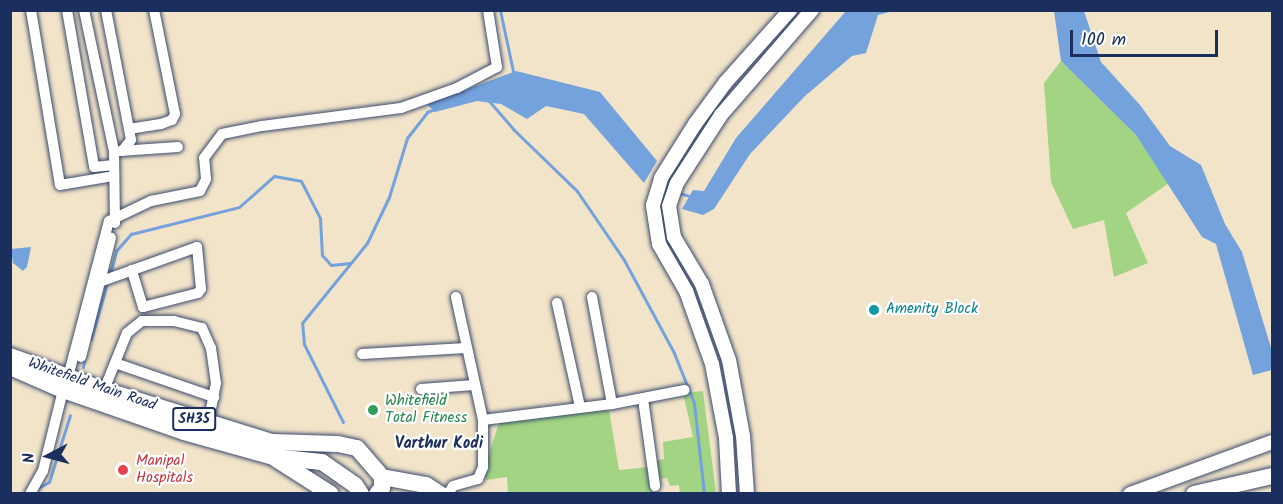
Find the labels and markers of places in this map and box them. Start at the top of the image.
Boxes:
place label: Amenity Block [886,301,978,319]
marker: Amenity Block [867,303,881,317]
place label: Whitefield Total Fitness [385,392,467,427]
marker: Whitefield Total Fitness [366,403,380,417]
place label: Manipal Hospitals [136,452,193,487]
marker: Manipal Hospitals [114,461,132,479]

